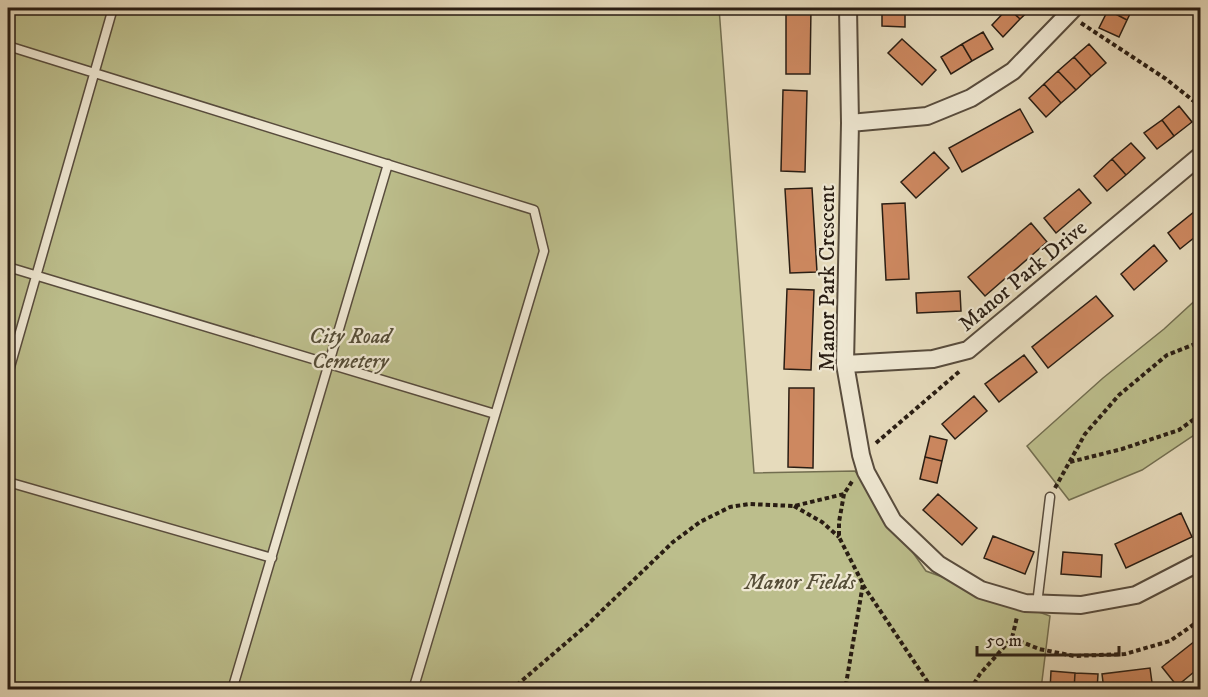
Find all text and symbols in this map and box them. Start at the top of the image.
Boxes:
street label: Manor Park Crescent [814,185,841,371]
street label: Manor Park Drive [953,215,1093,338]
park label: City Road Cemetery [309,323,395,375]
park label: Manor Fields [743,569,857,596]
scale bar [977,619,1120,657]
text: 50 m [986,630,1022,652]

